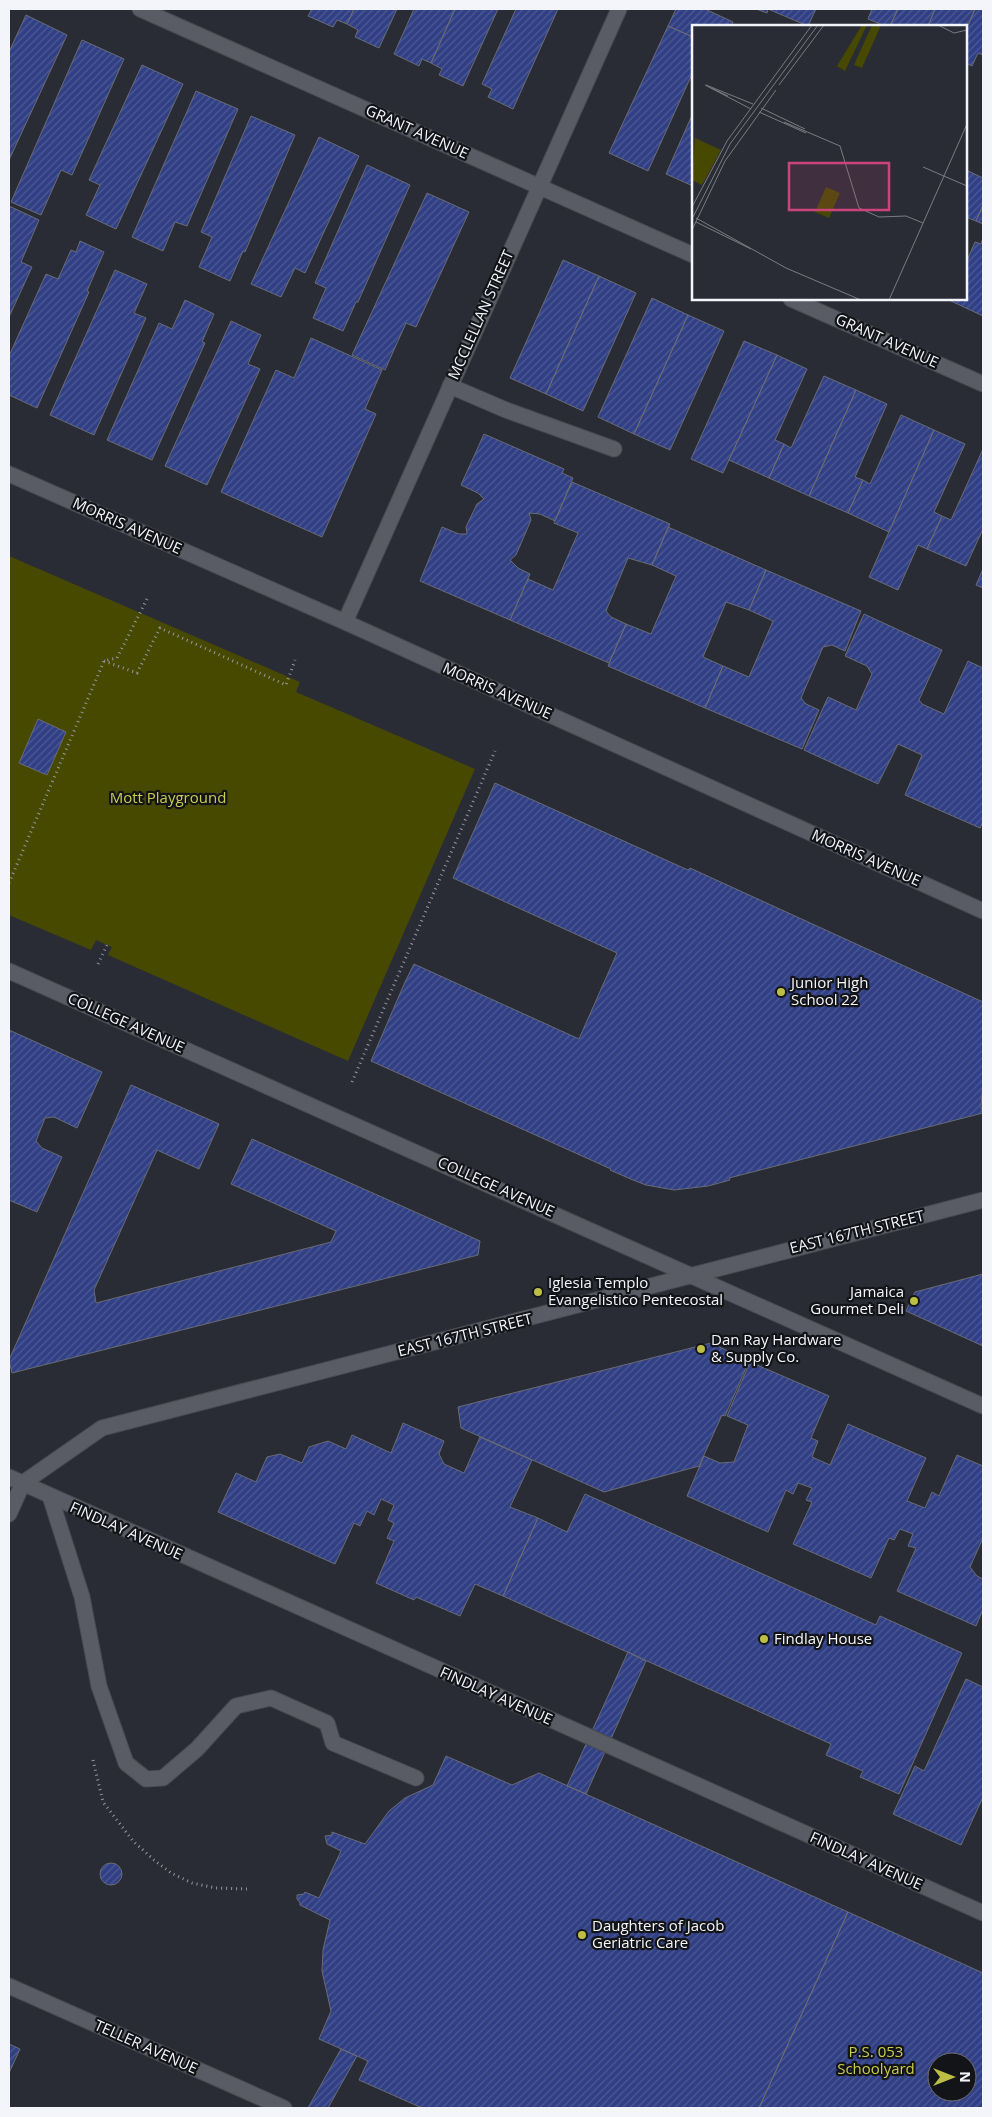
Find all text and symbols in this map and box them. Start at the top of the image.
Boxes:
inset map [692,25,967,300]
street label: GRANT AVENUE [363,99,472,163]
street label: MCCLELLAN STREET [443,246,518,382]
street label: GRANT AVENUE [833,308,942,372]
street label: MORRIS AVENUE [70,492,185,558]
street label: MORRIS AVENUE [440,657,555,723]
park label: Mott Playground [110,787,226,807]
street label: MORRIS AVENUE [809,824,924,890]
place label: Junior High School 22 [789,972,868,1009]
marker: Junior High School 22 [775,986,787,998]
street label: COLLEGE AVENUE [65,987,188,1057]
street label: COLLEGE AVENUE [435,1151,558,1221]
street label: EAST 167TH STREET [787,1204,927,1257]
place label: Iglesia Templo Evangelistico Pentecostal [548,1272,723,1309]
place label: Jamaica Gourmet Deli [810,1281,904,1318]
marker: Iglesia Templo Evangelistico Pentecostal [532,1286,544,1298]
marker: Jamaica Gourmet Deli [908,1295,920,1307]
street label: EAST 167TH STREET [395,1307,535,1360]
place label: Dan Ray Hardware & Supply Co. [711,1329,842,1366]
marker: Dan Ray Hardware & Supply Co. [695,1343,707,1355]
street label: FINDLAY AVENUE [67,1496,186,1564]
place label: Findlay House [774,1628,872,1648]
marker: Findlay House [758,1633,770,1645]
street label: FINDLAY AVENUE [437,1661,556,1729]
street label: FINDLAY AVENUE [807,1826,926,1894]
place label: Daughters of Jacob Geriatric Care [592,1915,724,1952]
marker: Daughters of Jacob Geriatric Care [576,1929,588,1941]
street label: TELLER AVENUE [92,2014,201,2078]
park label: P.S. 053 Schoolyard [837,2041,915,2078]
north arrow [927,2052,977,2102]
text: N [956,2071,975,2083]

